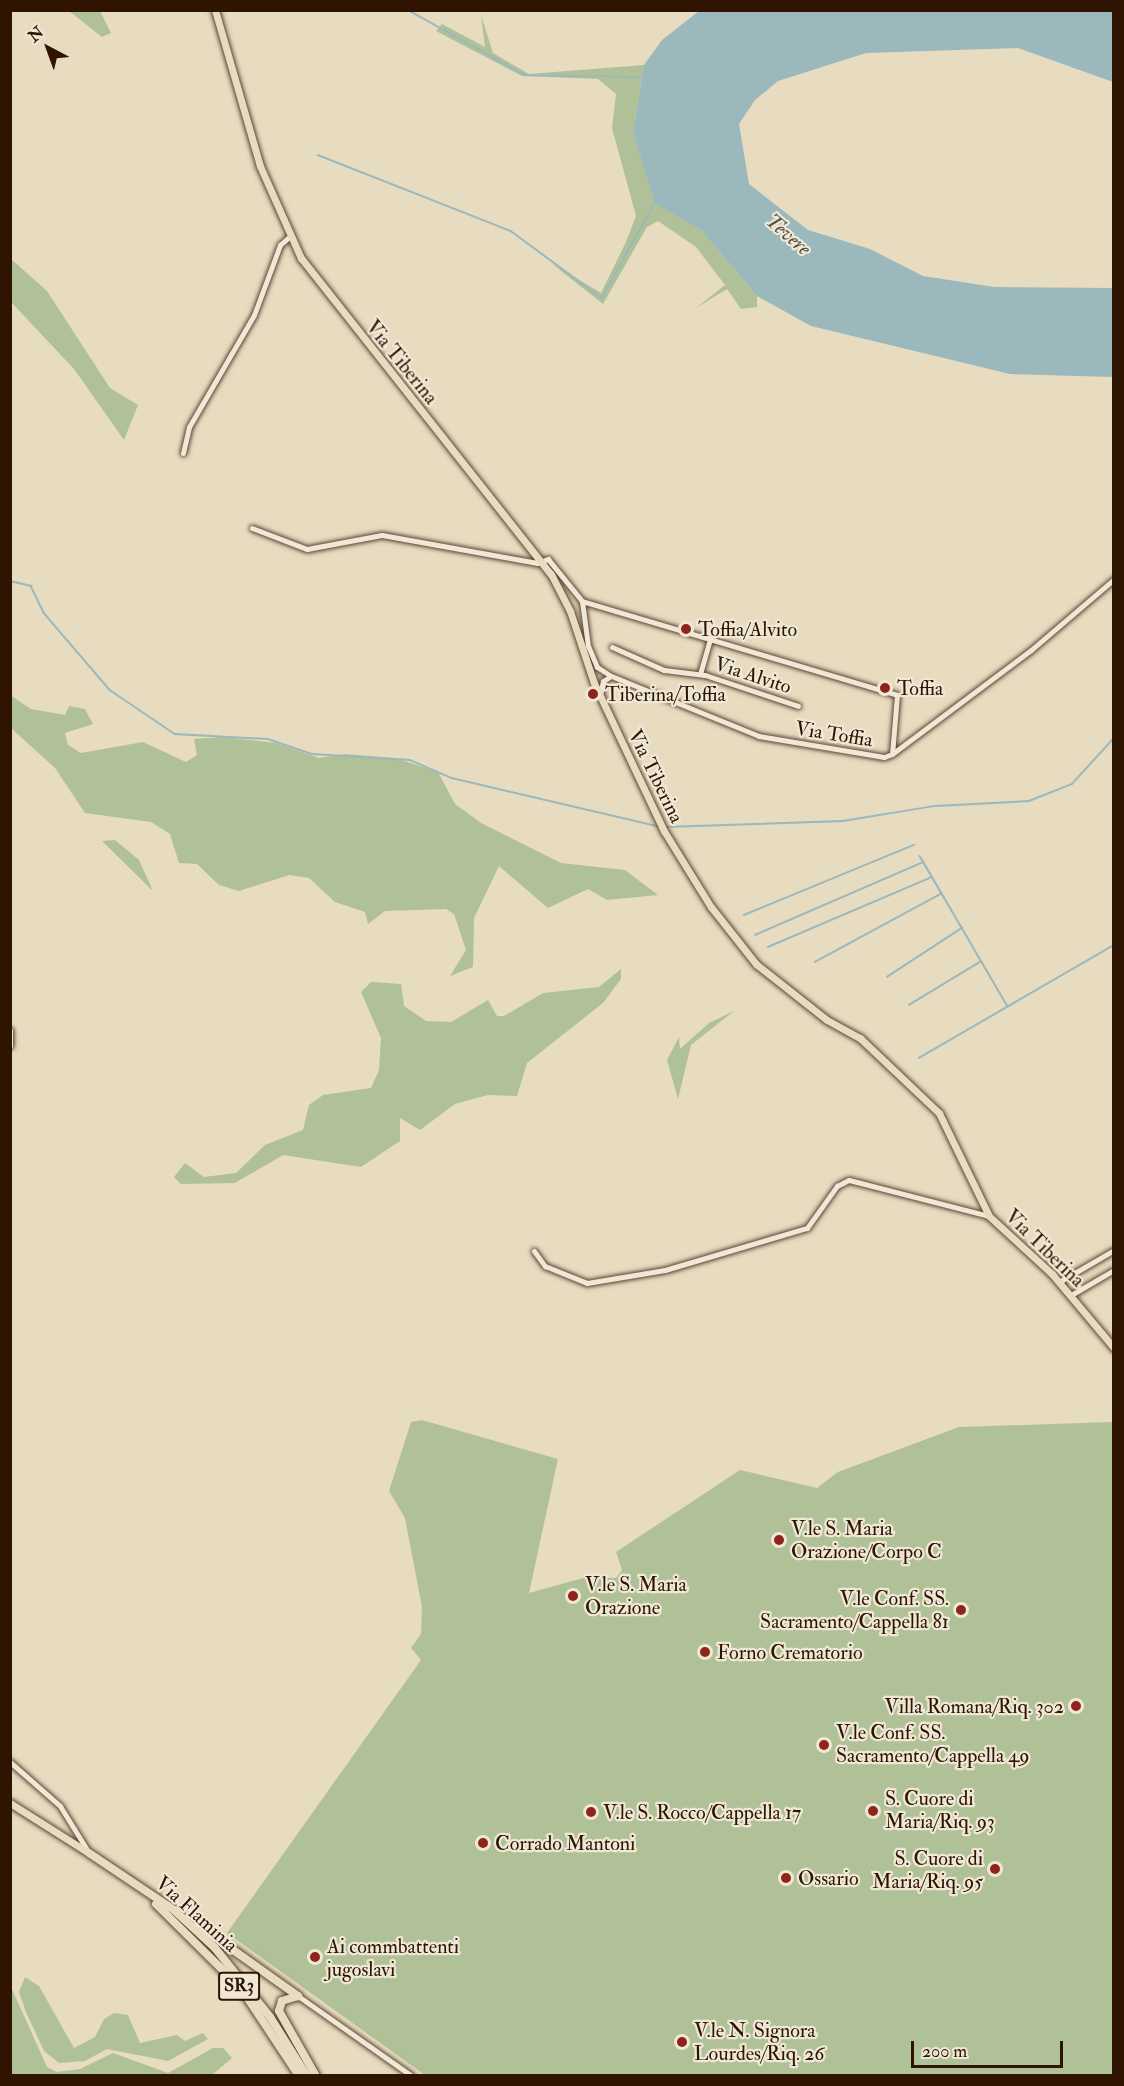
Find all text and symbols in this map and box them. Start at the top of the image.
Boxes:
north arrow [18,18,78,78]
text: N [24,22,48,47]
water label: Tevere [760,209,816,261]
street label: Via Tiberina [361,315,443,409]
place label: Toffia/Alvito [698,617,797,641]
marker: Toffia/Alvito [679,622,693,636]
street label: Via Alvito [712,651,794,699]
place label: Toffia [897,676,943,700]
marker: Toffia [878,681,892,695]
place label: Tiberina/Toffia [605,682,726,706]
marker: Tiberina/Toffia [586,687,600,701]
street label: Via Toffia [794,716,874,752]
street label: Via Tiberina [623,725,689,827]
street label: Via Tiberina [1000,1204,1090,1292]
place label: V.le S. Maria Orazione/Corpo C [791,1517,942,1564]
marker: V.le S. Maria Orazione/Corpo C [772,1533,786,1547]
place label: V.le S. Maria Orazione [585,1572,687,1619]
place label: V.le Conf. SS. Sacramento/Cappella 81 [760,1586,949,1633]
marker: V.le S. Maria Orazione [566,1589,580,1603]
marker: V.le Conf. SS. Sacramento/Cappella 81 [954,1603,968,1617]
place label: Forno Crematorio [717,1640,863,1664]
marker: Forno Crematorio [698,1645,712,1659]
place label: Villa Romana/Riq. 302 [885,1694,1064,1718]
marker: Villa Romana/Riq. 302 [1069,1699,1083,1713]
place label: V.le Conf. SS. Sacramento/Cappella 49 [836,1721,1029,1768]
marker: V.le Conf. SS. Sacramento/Cappella 49 [817,1738,831,1752]
place label: S. Cuore di Maria/Riq. 93 [885,1787,995,1834]
place label: V.le S. Rocco/Cappella 17 [603,1800,801,1824]
marker: S. Cuore di Maria/Riq. 93 [866,1804,880,1818]
marker: V.le S. Rocco/Cappella 17 [584,1805,598,1819]
place label: Corrado Mantoni [495,1831,635,1855]
marker: Corrado Mantoni [476,1836,490,1850]
place label: S. Cuore di Maria/Riq. 95 [872,1846,983,1893]
marker: S. Cuore di Maria/Riq. 95 [988,1862,1002,1876]
place label: Ossario [798,1866,859,1890]
street label: Via Flaminia [151,1871,243,1957]
marker: Ossario [779,1871,793,1885]
place label: Ai commbattenti jugoslavi [327,1934,459,1981]
marker: Ai commbattenti jugoslavi [308,1950,322,1964]
road number: SR3 [218,1971,260,2001]
place label: V.le N. Signora Lourdes/Riq. 26 [694,2018,824,2065]
scale bar [914,2029,1066,2067]
marker: V.le N. Signora Lourdes/Riq. 26 [675,2035,689,2049]
text: 200 m [922,2040,967,2063]

